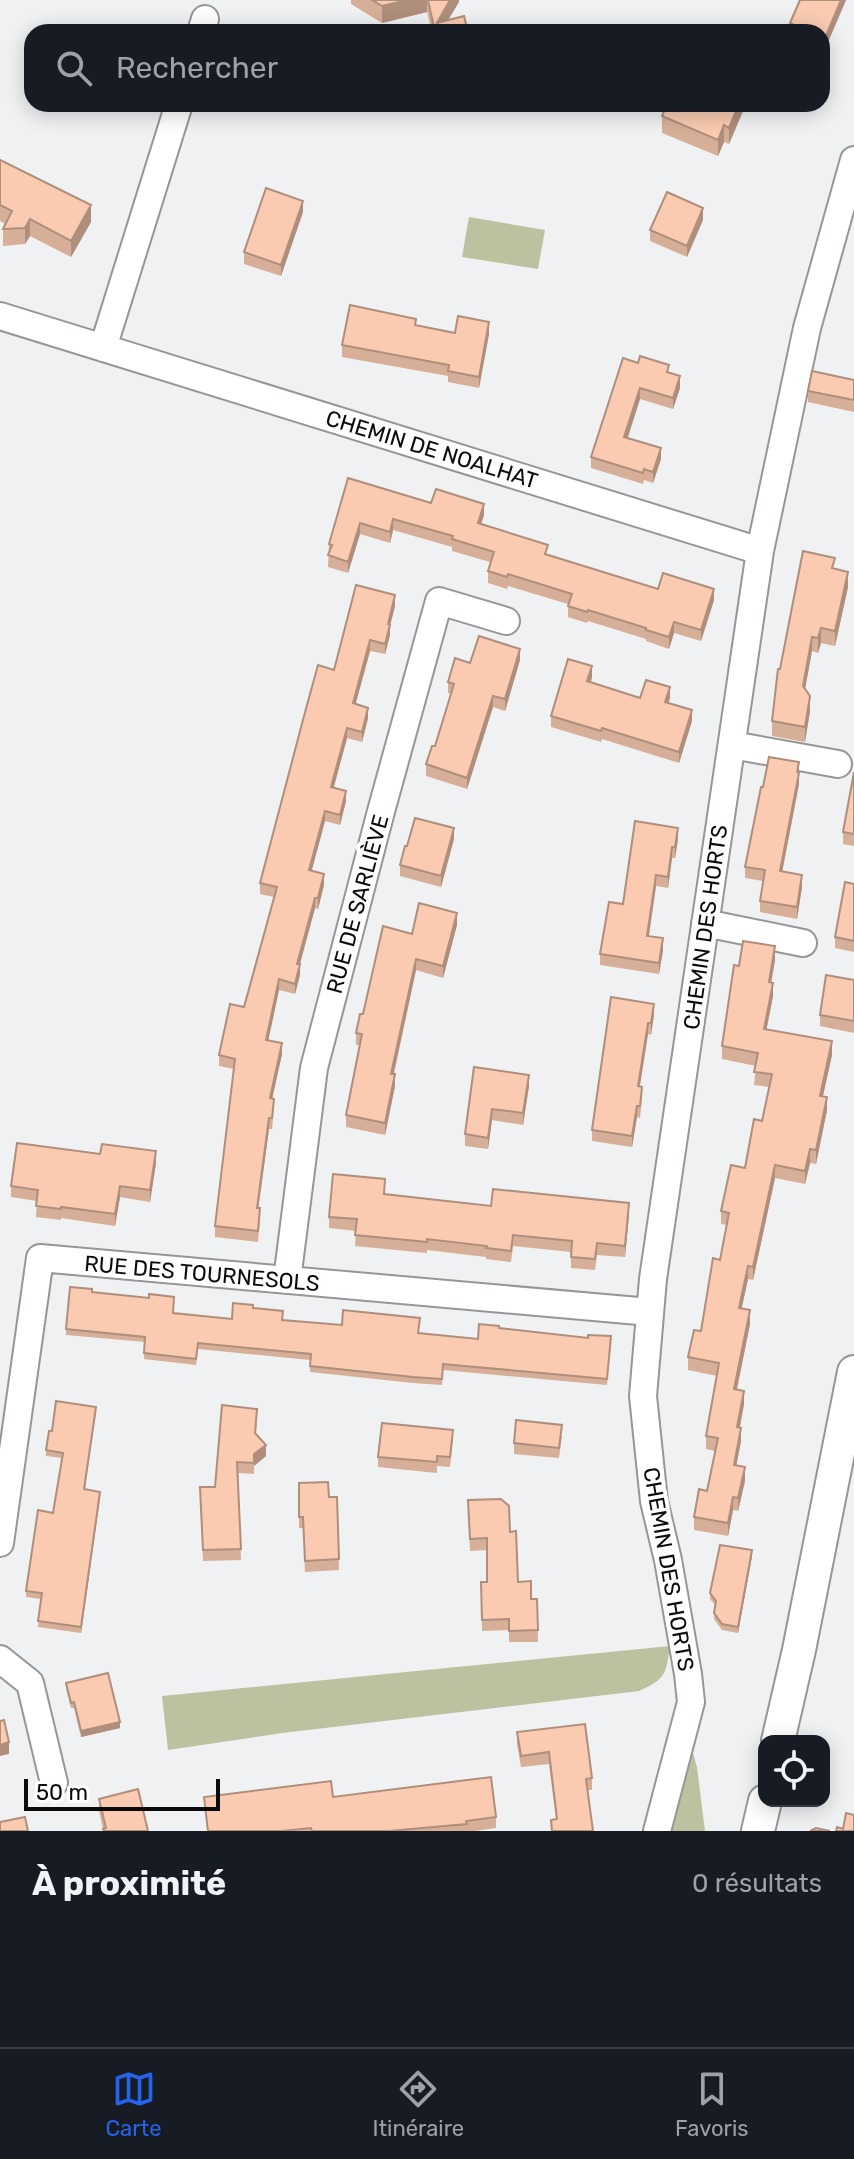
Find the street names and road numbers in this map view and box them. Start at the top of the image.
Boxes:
street label: CHEMIN DE NOALHAT [323,404,541,495]
street label: RUE DE SARLIÈVE [321,812,394,997]
street label: CHEMIN DES HORTS [678,823,733,1031]
street label: RUE DES TOURNESOLS [83,1250,321,1297]
street label: CHEMIN DES HORTS [637,1465,700,1673]

